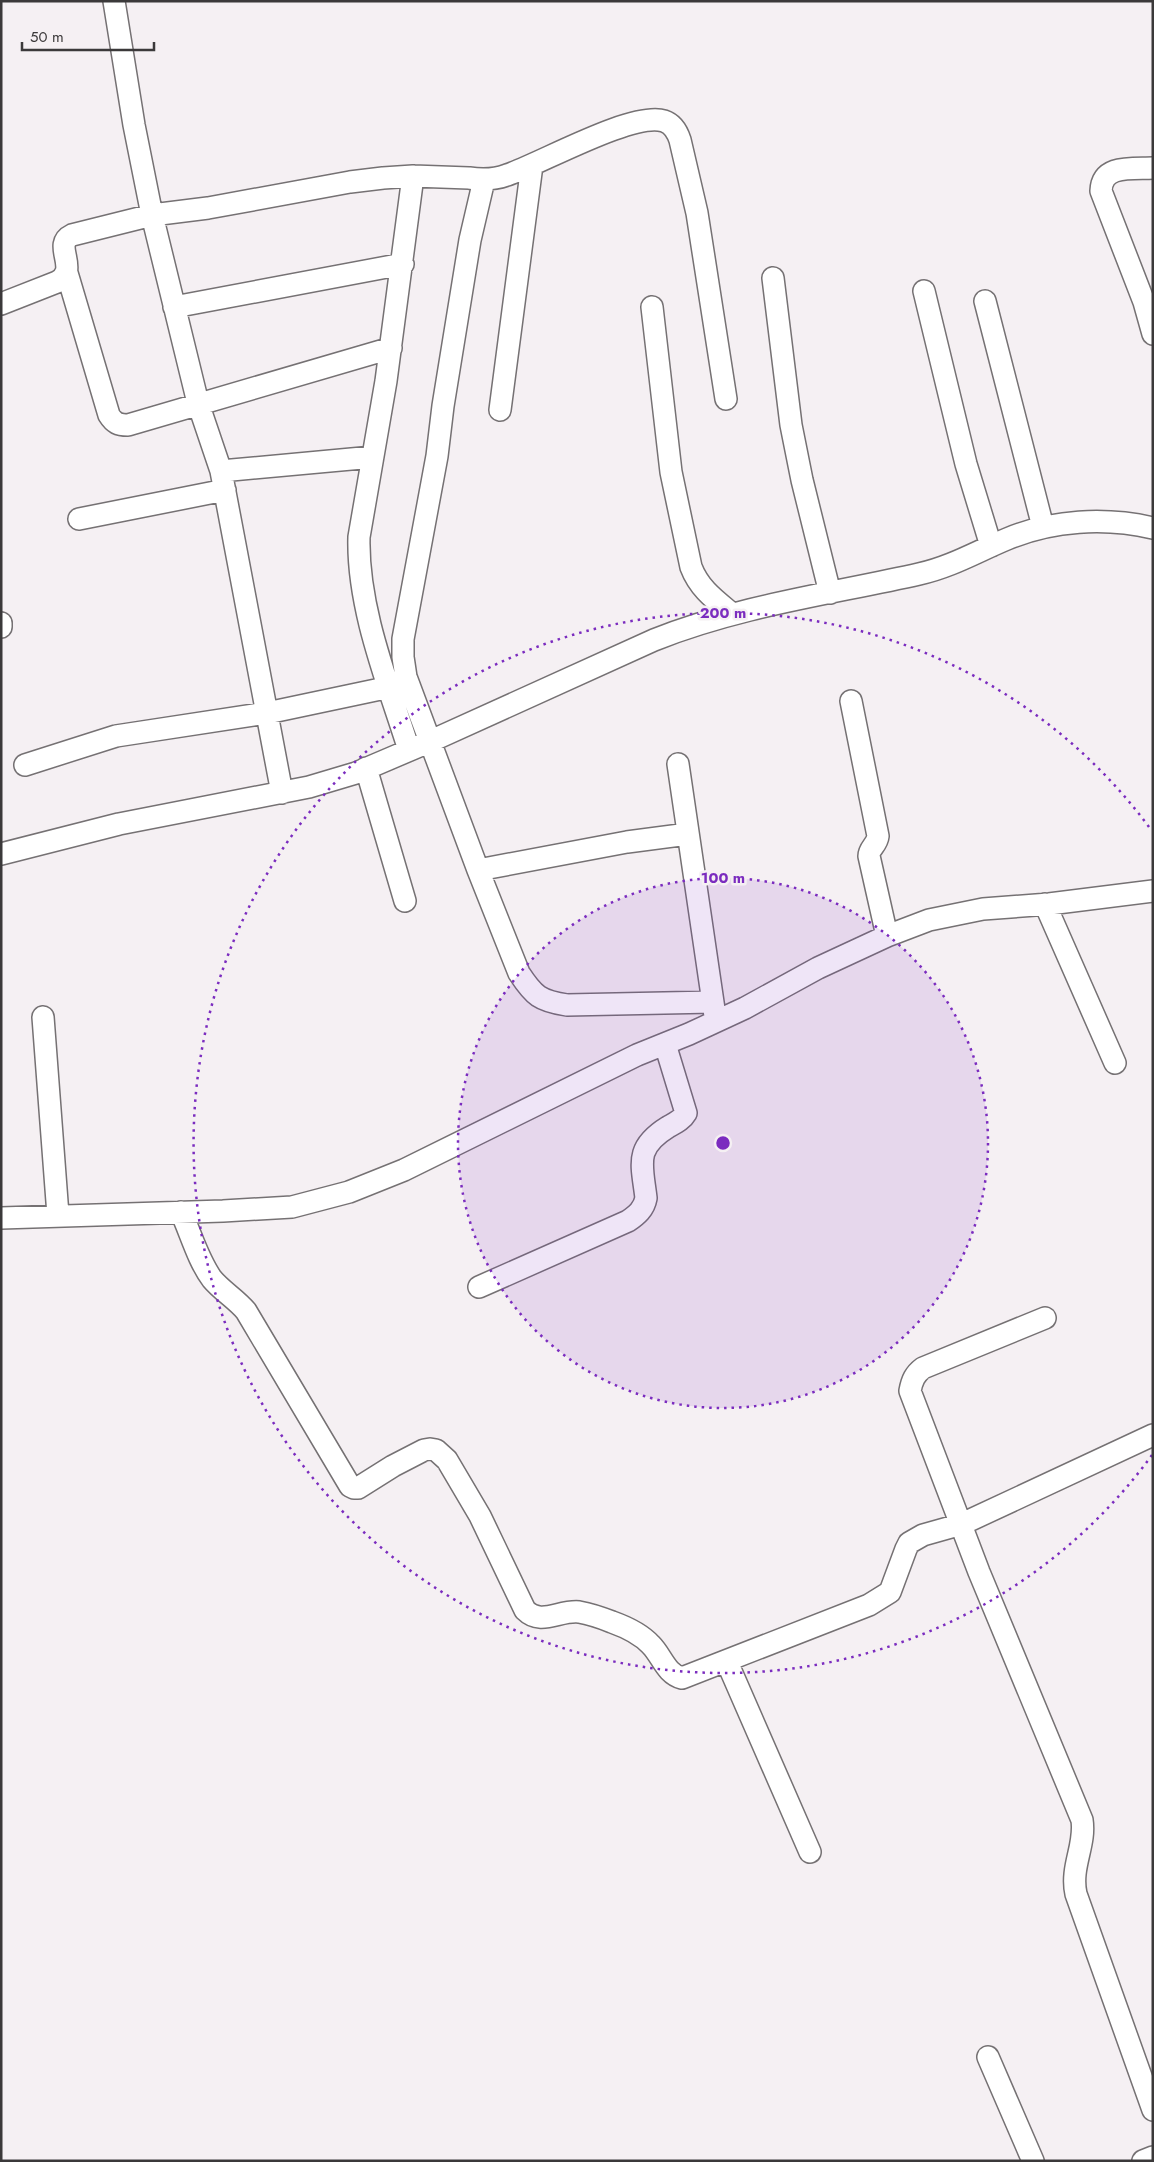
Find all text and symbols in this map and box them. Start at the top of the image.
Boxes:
scale bar [22,20,155,52]
text: 50 m [30,26,64,48]
text: 200 m [700,602,746,624]
text: 100 m [701,867,745,889]
centre of rings [714,1134,732,1152]

